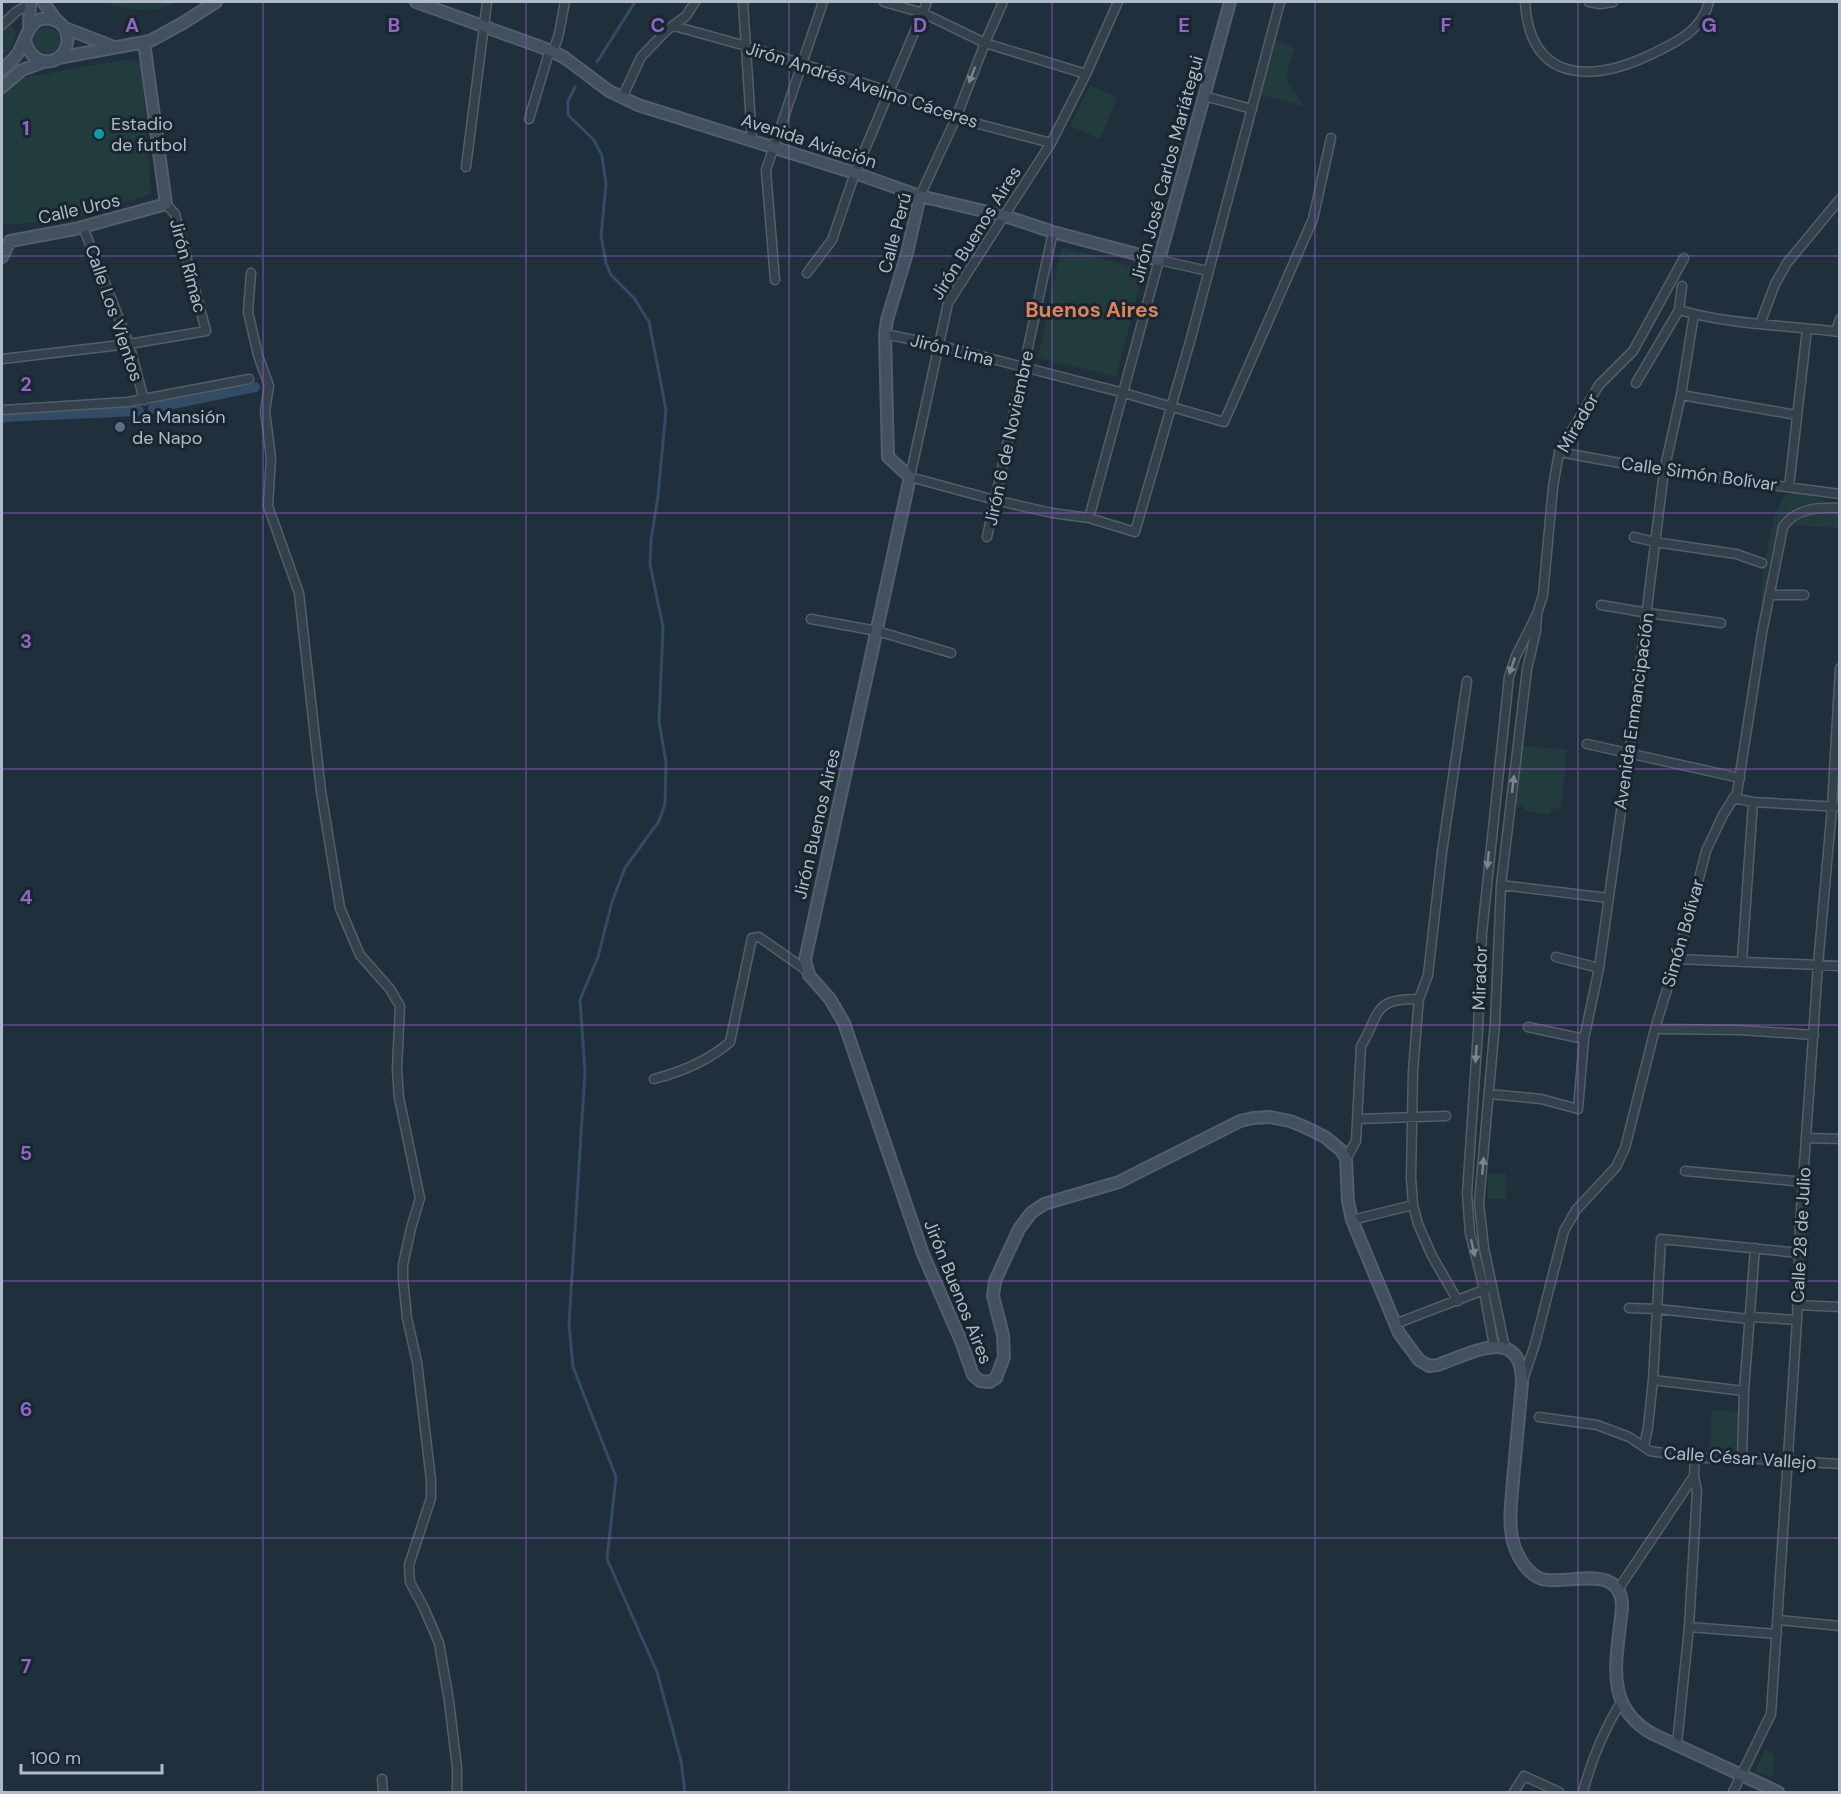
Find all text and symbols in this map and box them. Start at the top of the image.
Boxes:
text: A [125,12,139,38]
text: B [388,12,400,38]
text: C [651,12,665,38]
text: D [913,12,927,38]
text: E [1178,12,1190,38]
text: F [1440,12,1452,38]
text: G [1701,12,1717,38]
street label: Jirón Andrés Avelino Cáceres [743,36,981,134]
street label: Jirón José Carlos Mariátegui [1125,53,1209,285]
one-way arrow [967,66,977,84]
street label: Avenida Aviación [738,108,880,174]
place label: Estadio de futbol [111,112,187,157]
text: 1 [22,115,30,141]
marker: Estadio de futbol [92,127,106,141]
street label: Jirón Buenos Aires [925,162,1027,304]
street label: Calle Uros [36,188,122,230]
street label: Calle Perú [873,190,917,276]
street label: Jirón Rímac [164,216,212,316]
street label: Calle Los Vientos [79,242,149,384]
district label: Buenos Aires [1025,296,1159,324]
street label: Jirón Lima [908,328,996,372]
street label: Jirón 6 de Noviembre [979,348,1039,528]
text: 2 [20,371,32,397]
street label: Mirador [1551,389,1605,457]
place label: La Mansión de Napo [132,405,226,450]
marker: La Mansión de Napo [113,420,127,434]
street label: Calle Simón Bolívar [1619,451,1779,497]
street label: Avenida Enmancipación [1608,611,1660,811]
text: 3 [20,628,32,654]
one-way arrow [1507,658,1517,676]
street label: Jirón Buenos Aires [788,747,846,901]
one-way arrow [1508,774,1517,793]
one-way arrow [1483,850,1493,869]
street label: Simón Bolívar [1656,876,1710,990]
text: 4 [20,884,33,910]
street label: Mirador [1467,945,1493,1011]
one-way arrow [1472,1045,1481,1064]
text: 5 [20,1140,32,1166]
one-way arrow [1478,1157,1488,1176]
street label: Calle 28 de Julio [1785,1166,1817,1304]
street label: Jirón Buenos Aires [918,1216,998,1368]
one-way arrow [1469,1239,1478,1258]
text: 6 [20,1396,32,1422]
street label: Calle César Vallejo [1663,1441,1817,1475]
text: 7 [21,1653,32,1679]
scale bar [21,1737,162,1775]
text: 100 m [30,1746,81,1770]

